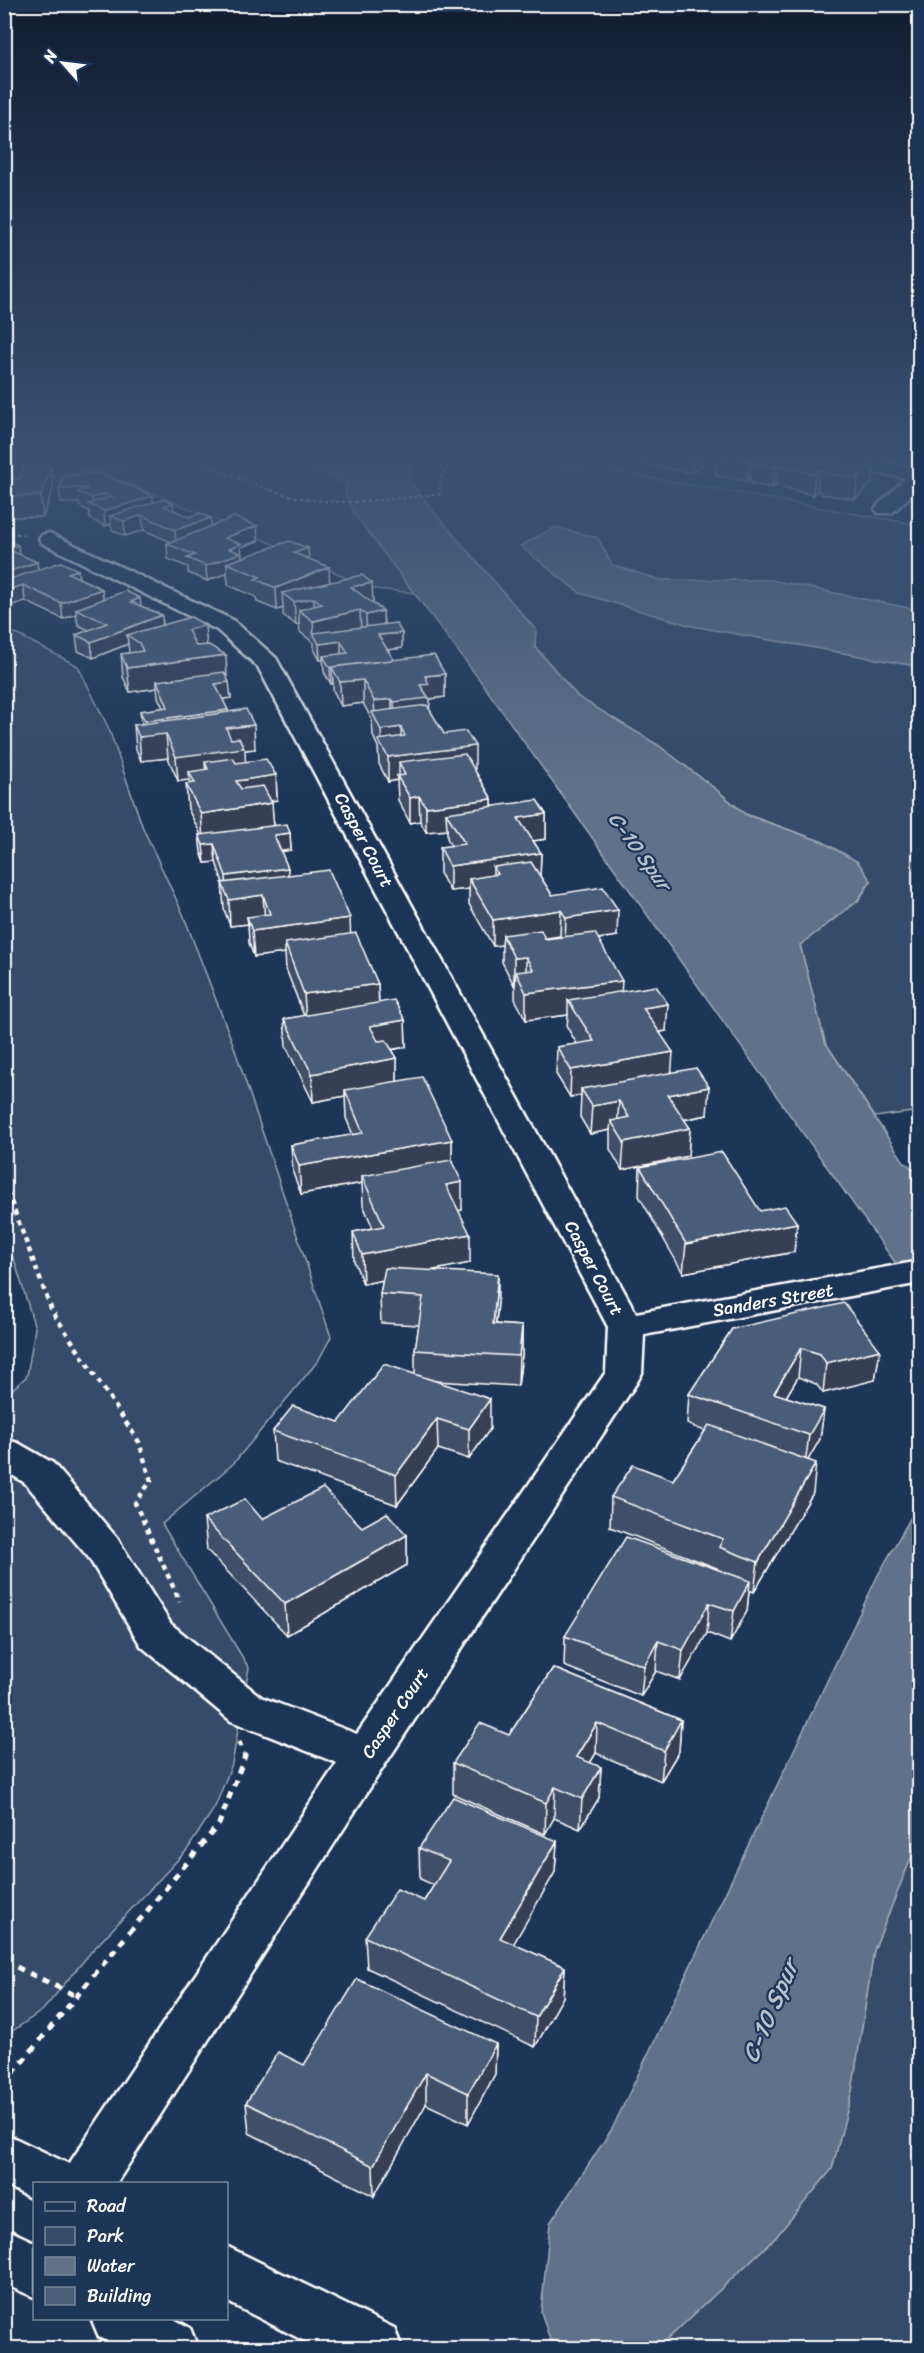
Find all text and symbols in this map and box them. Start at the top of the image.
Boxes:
north arrow [33,33,93,93]
text: N [34,44,66,69]
street label: Casper Court [325,786,403,894]
water label: C-10 Spur [599,805,682,901]
street label: Casper Court [555,1214,633,1322]
street label: Sanders Street [710,1274,836,1326]
street label: Casper Court [353,1661,438,1765]
water label: C-10 Spur [730,1949,812,2069]
legend [33,2182,228,2320]
text: Road [87,2190,127,2222]
text: Park [87,2220,124,2252]
text: Water [87,2250,136,2282]
text: Building [87,2280,151,2312]

